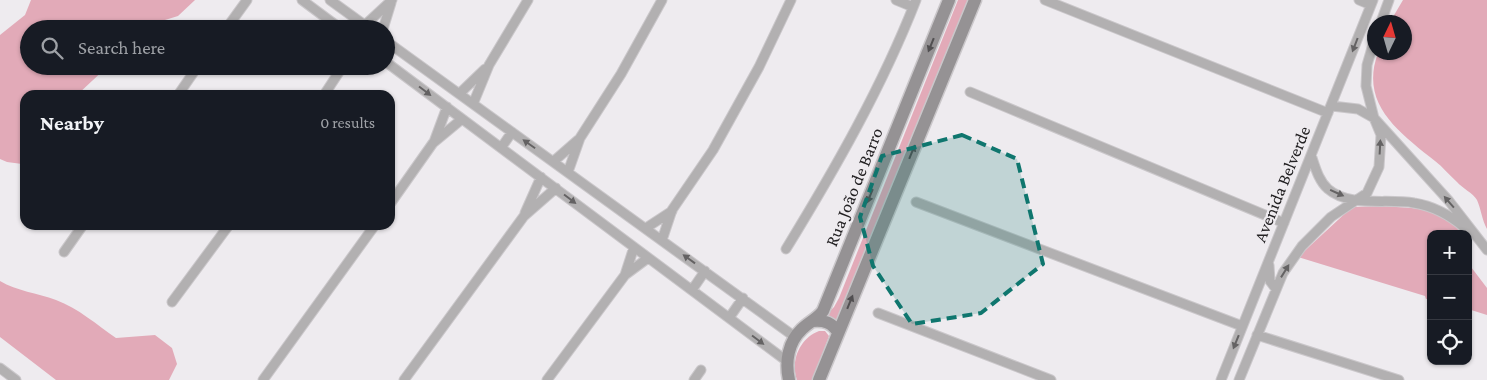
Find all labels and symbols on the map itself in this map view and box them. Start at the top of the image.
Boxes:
north arrow [1367,15,1412,60]
one-way arrow [927,38,935,53]
one-way arrow [1351,38,1359,53]
one-way arrow [418,86,431,97]
street label: Avenida Belverde [1250,123,1314,245]
street label: Rua João de Barro [821,125,887,249]
one-way arrow [522,139,536,149]
one-way arrow [1377,139,1385,155]
one-way arrow [909,145,917,159]
one-way arrow [866,189,874,204]
one-way arrow [1330,189,1344,197]
one-way arrow [563,193,576,204]
one-way arrow [1443,196,1455,208]
one-way arrow [683,254,696,265]
one-way arrow [1281,264,1290,277]
one-way arrow [847,295,855,309]
one-way arrow [751,335,765,345]
one-way arrow [1232,335,1240,350]

